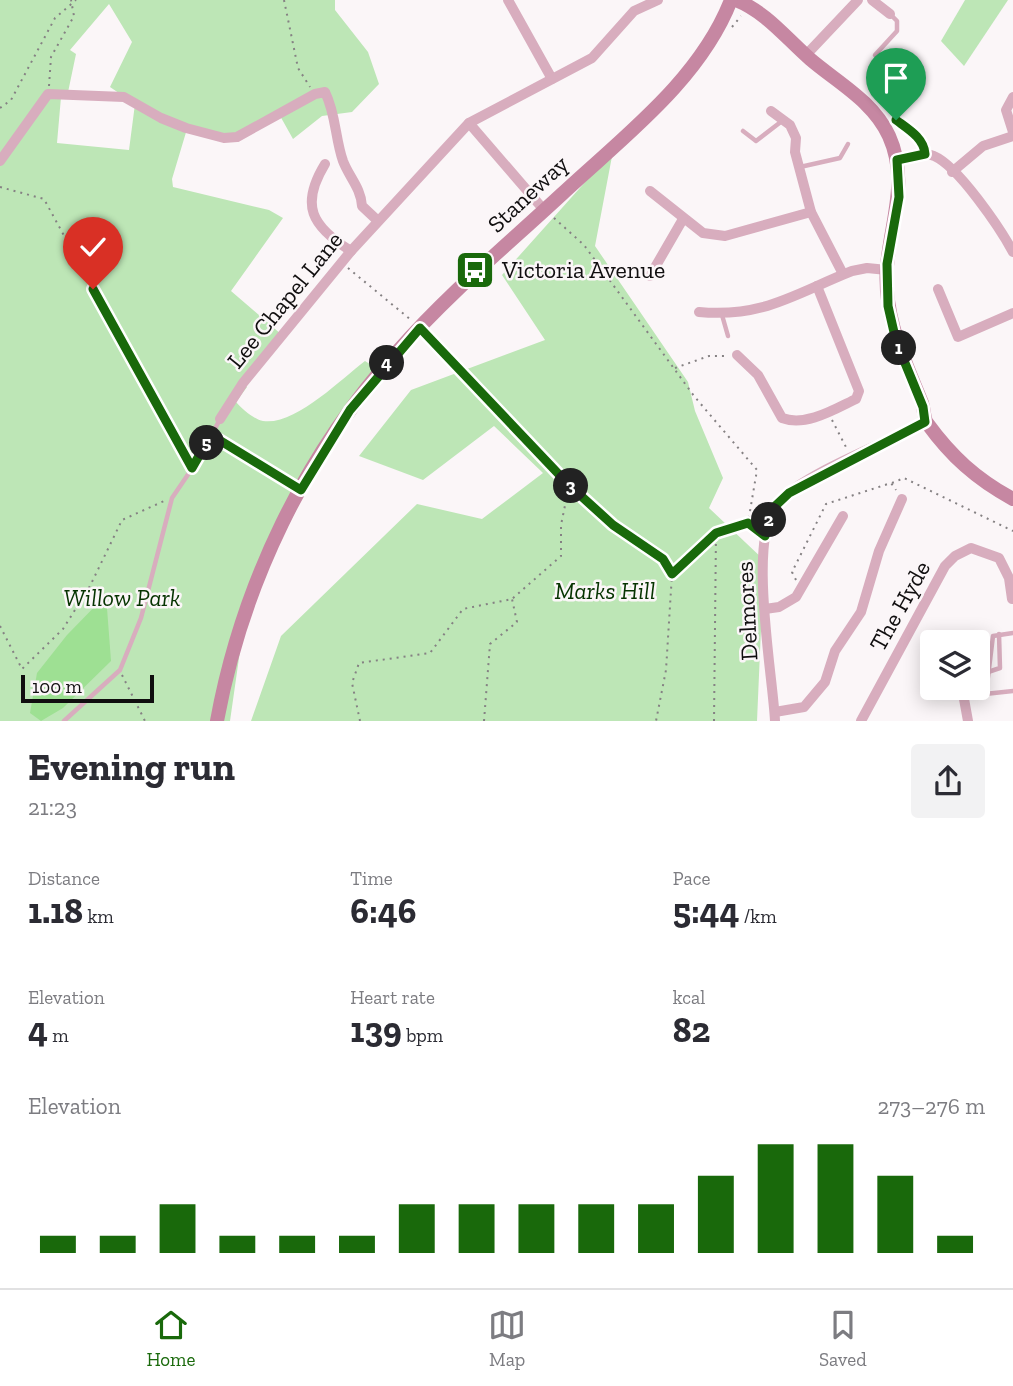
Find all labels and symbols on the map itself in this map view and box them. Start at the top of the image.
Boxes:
pin [866,48,926,120]
street label: Staneway [481,148,575,238]
pin [63,217,123,289]
street label: Lee Chapel Lane [221,225,349,374]
bus stop icon: Victoria Avenue [454,249,496,291]
place label: Victoria Avenue [501,255,665,284]
pin: 1 [881,330,916,366]
pin: 4 [370,346,404,380]
pin: 5 [190,426,224,460]
pin: 3 [554,468,588,504]
pin: 2 [752,503,786,538]
street label: The Hyde [863,556,936,656]
street label: Delmores [729,561,764,661]
park label: Marks Hill [554,576,656,605]
park label: Willow Park [64,583,181,612]
scale bar [21,672,154,704]

